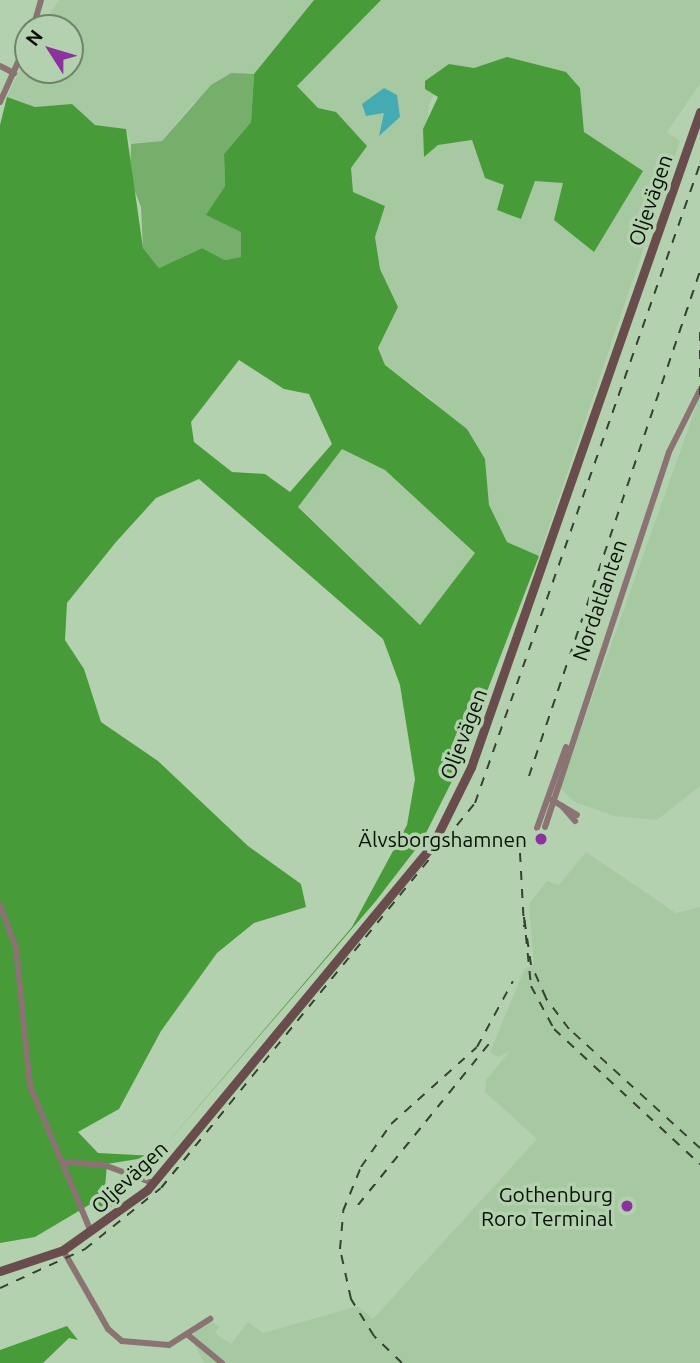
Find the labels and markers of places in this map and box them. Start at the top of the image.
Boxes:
place label: Älvsborgshamnen [358,826,527,852]
marker: Älvsborgshamnen [533,831,549,847]
place label: Gothenburg Roro Terminal [481,1181,613,1231]
marker: Gothenburg Roro Terminal [619,1198,635,1214]

